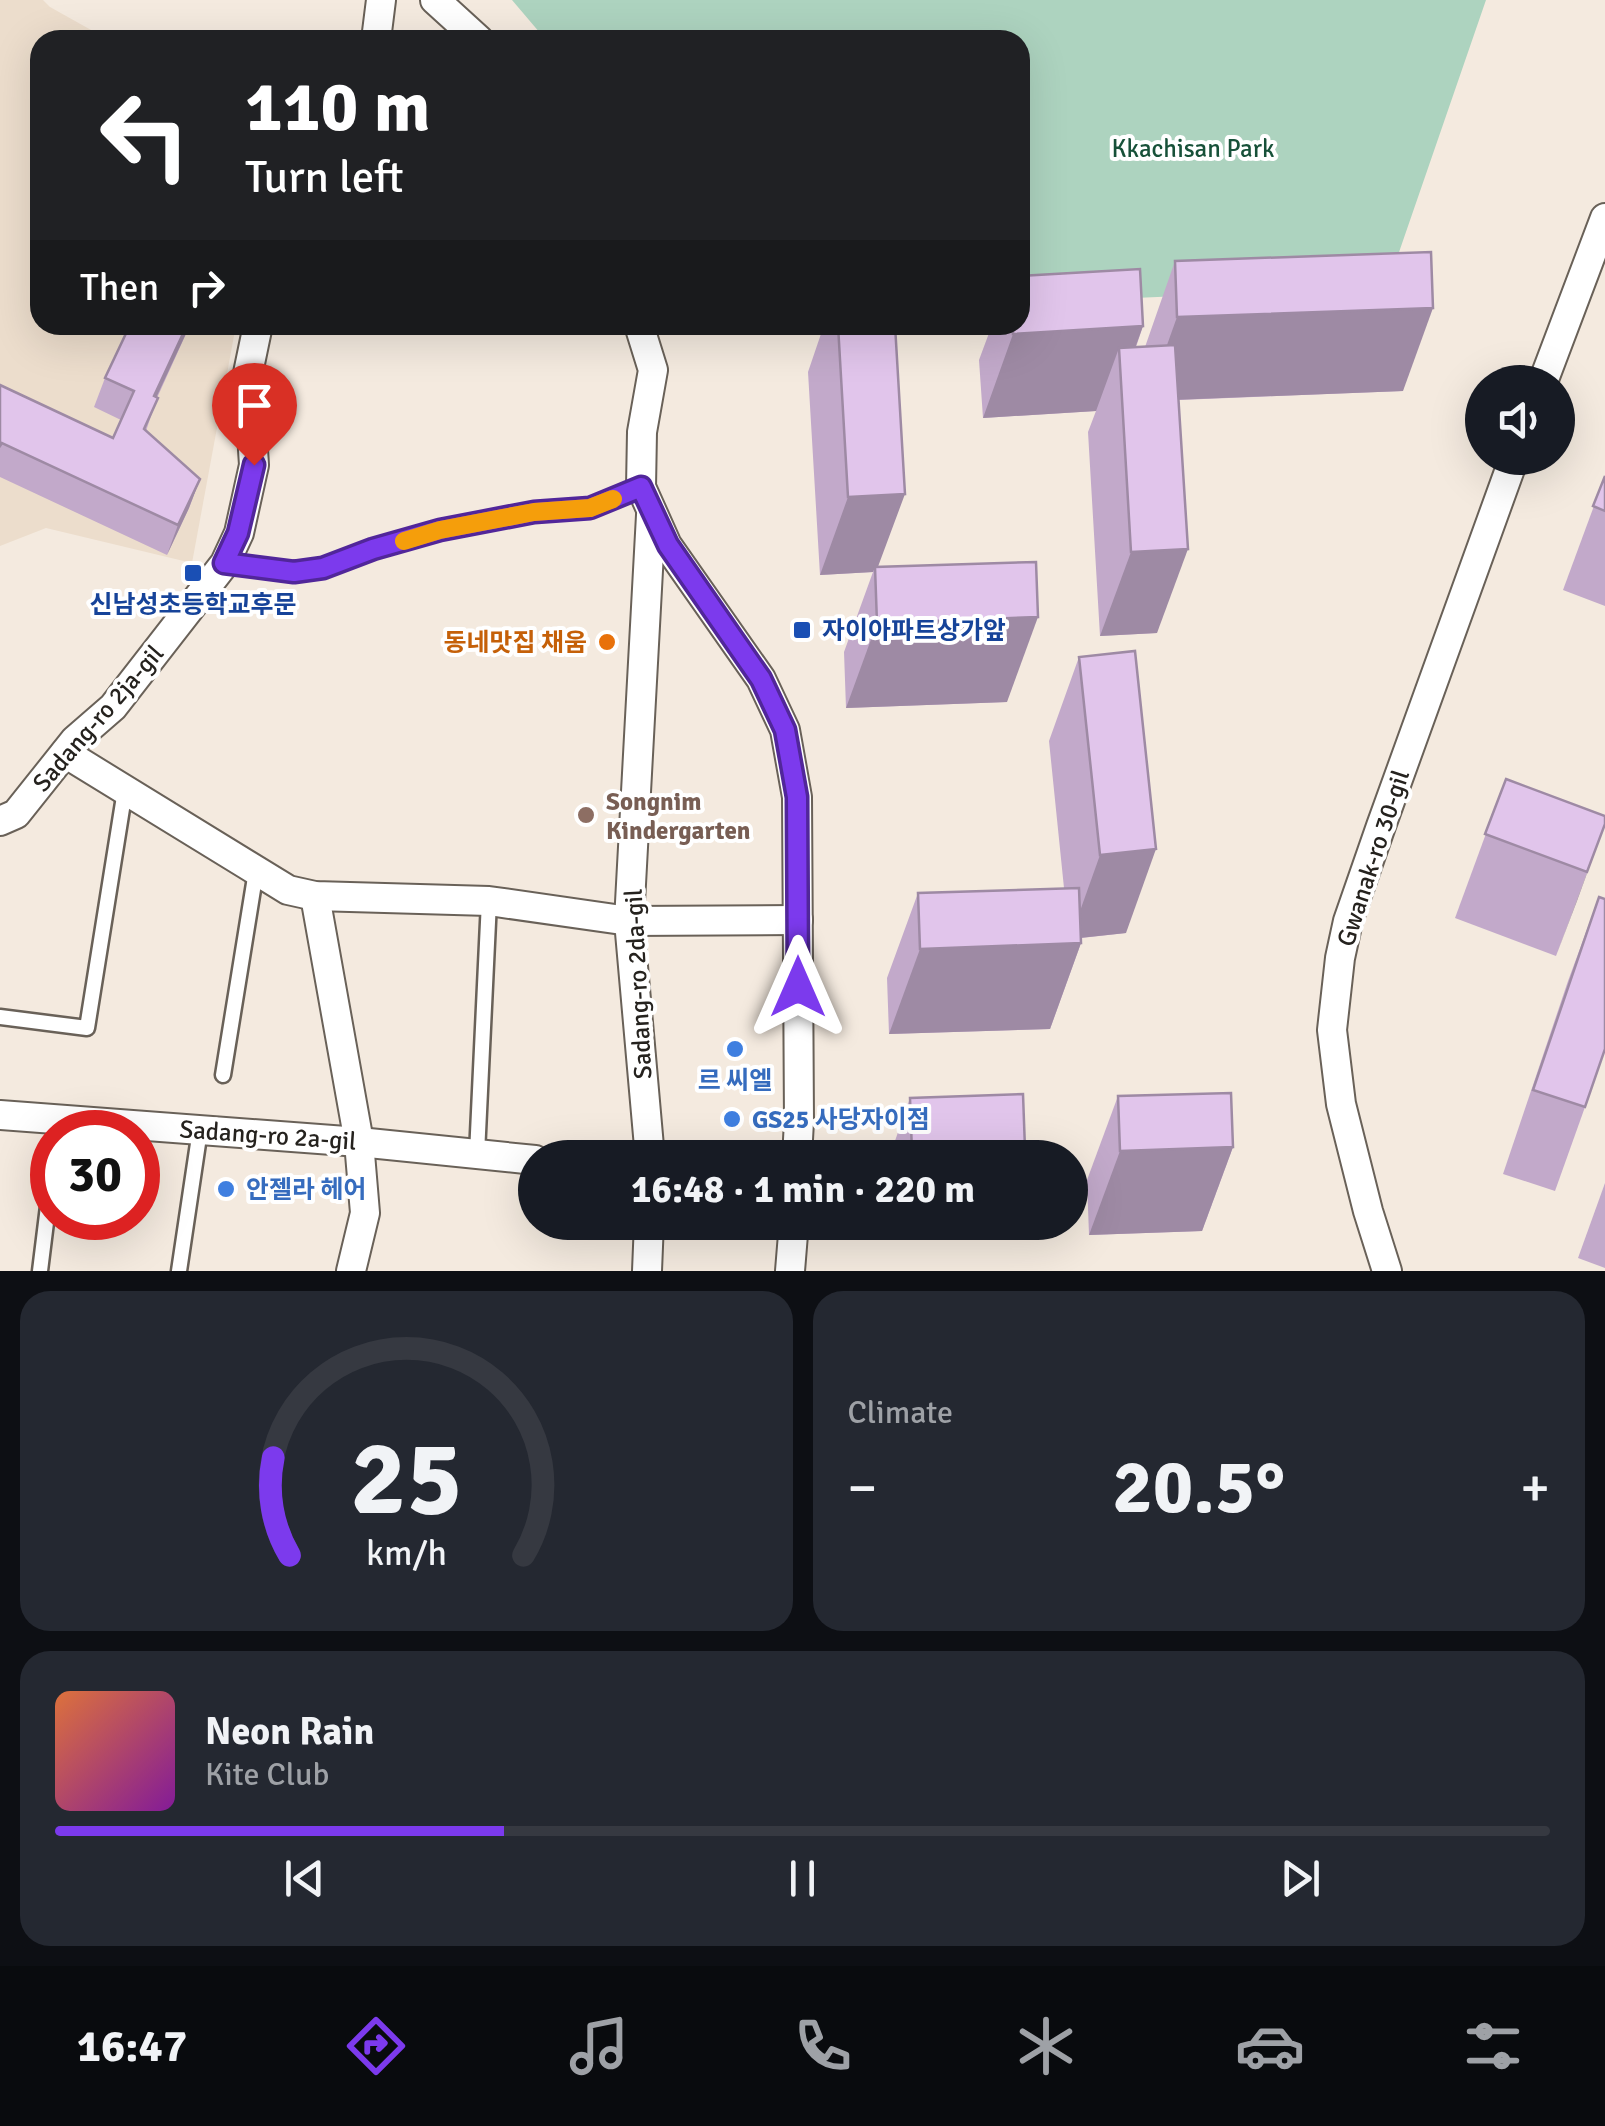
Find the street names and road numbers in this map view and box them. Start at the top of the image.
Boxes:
street label: Sadang-ro 2ja-gil [26,638,170,798]
street label: Gwanak-ro 30-gil [1330,766,1416,950]
street label: Sadang-ro 2da-gil [618,888,658,1080]
street label: Sadang-ro 2a-gil [178,1113,358,1157]

